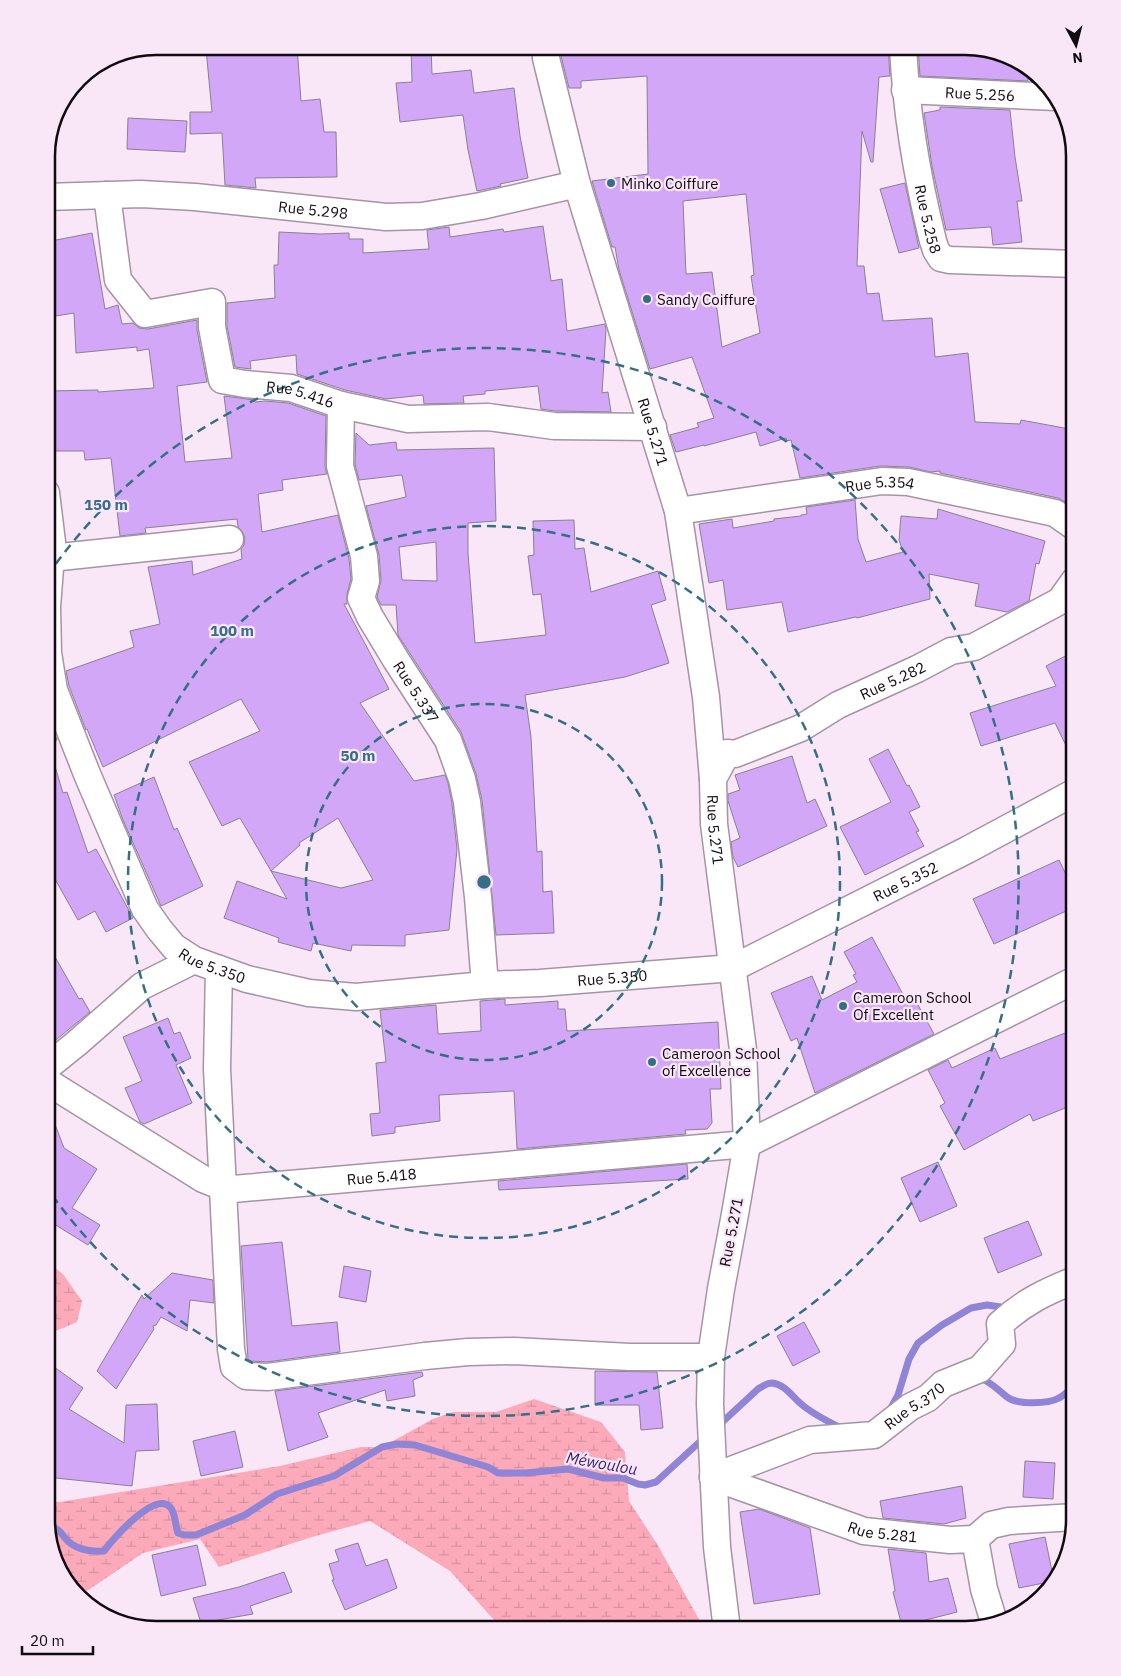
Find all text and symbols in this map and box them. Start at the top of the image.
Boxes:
north arrow [1051,20,1101,70]
text: N [1071,48,1084,67]
street label: Rue 5.256 [944,82,1015,105]
place label: Minko Coiffure [621,174,718,193]
marker: Minko Coiffure [605,177,617,189]
street label: Rue 5.258 [911,183,946,256]
street label: Rue 5.298 [277,196,349,222]
place label: Sandy Coiffure [657,290,755,309]
marker: Sandy Coiffure [641,293,653,305]
street label: Rue 5.416 [266,376,337,412]
street label: Rue 5.271 [634,395,673,468]
street label: Rue 5.354 [844,471,917,496]
text: 150 m [84,495,128,514]
text: 100 m [210,621,254,640]
street label: Rue 5.337 [390,657,444,726]
street label: Rue 5.282 [857,657,929,703]
text: 50 m [341,746,375,765]
street label: Rue 5.271 [704,794,729,866]
street label: Rue 5.352 [870,857,941,905]
centre of rings [475,873,493,891]
street label: Rue 5.350 [175,943,248,987]
street label: Rue 5.350 [577,965,648,990]
place label: Cameroon School Of Excellent [853,988,972,1024]
marker: Cameroon School Of Excellent [837,1000,849,1012]
place label: Cameroon School of Excellence [662,1044,781,1080]
marker: Cameroon School of Excellence [646,1056,658,1068]
street label: Rue 5.418 [346,1163,417,1189]
street label: Rue 5.271 [715,1196,747,1268]
street label: Rue 5.370 [880,1378,949,1433]
water label: Méwoulou [565,1447,639,1479]
street label: Rue 5.281 [845,1517,918,1546]
scale bar [22,1624,94,1656]
text: 20 m [30,1631,65,1650]

